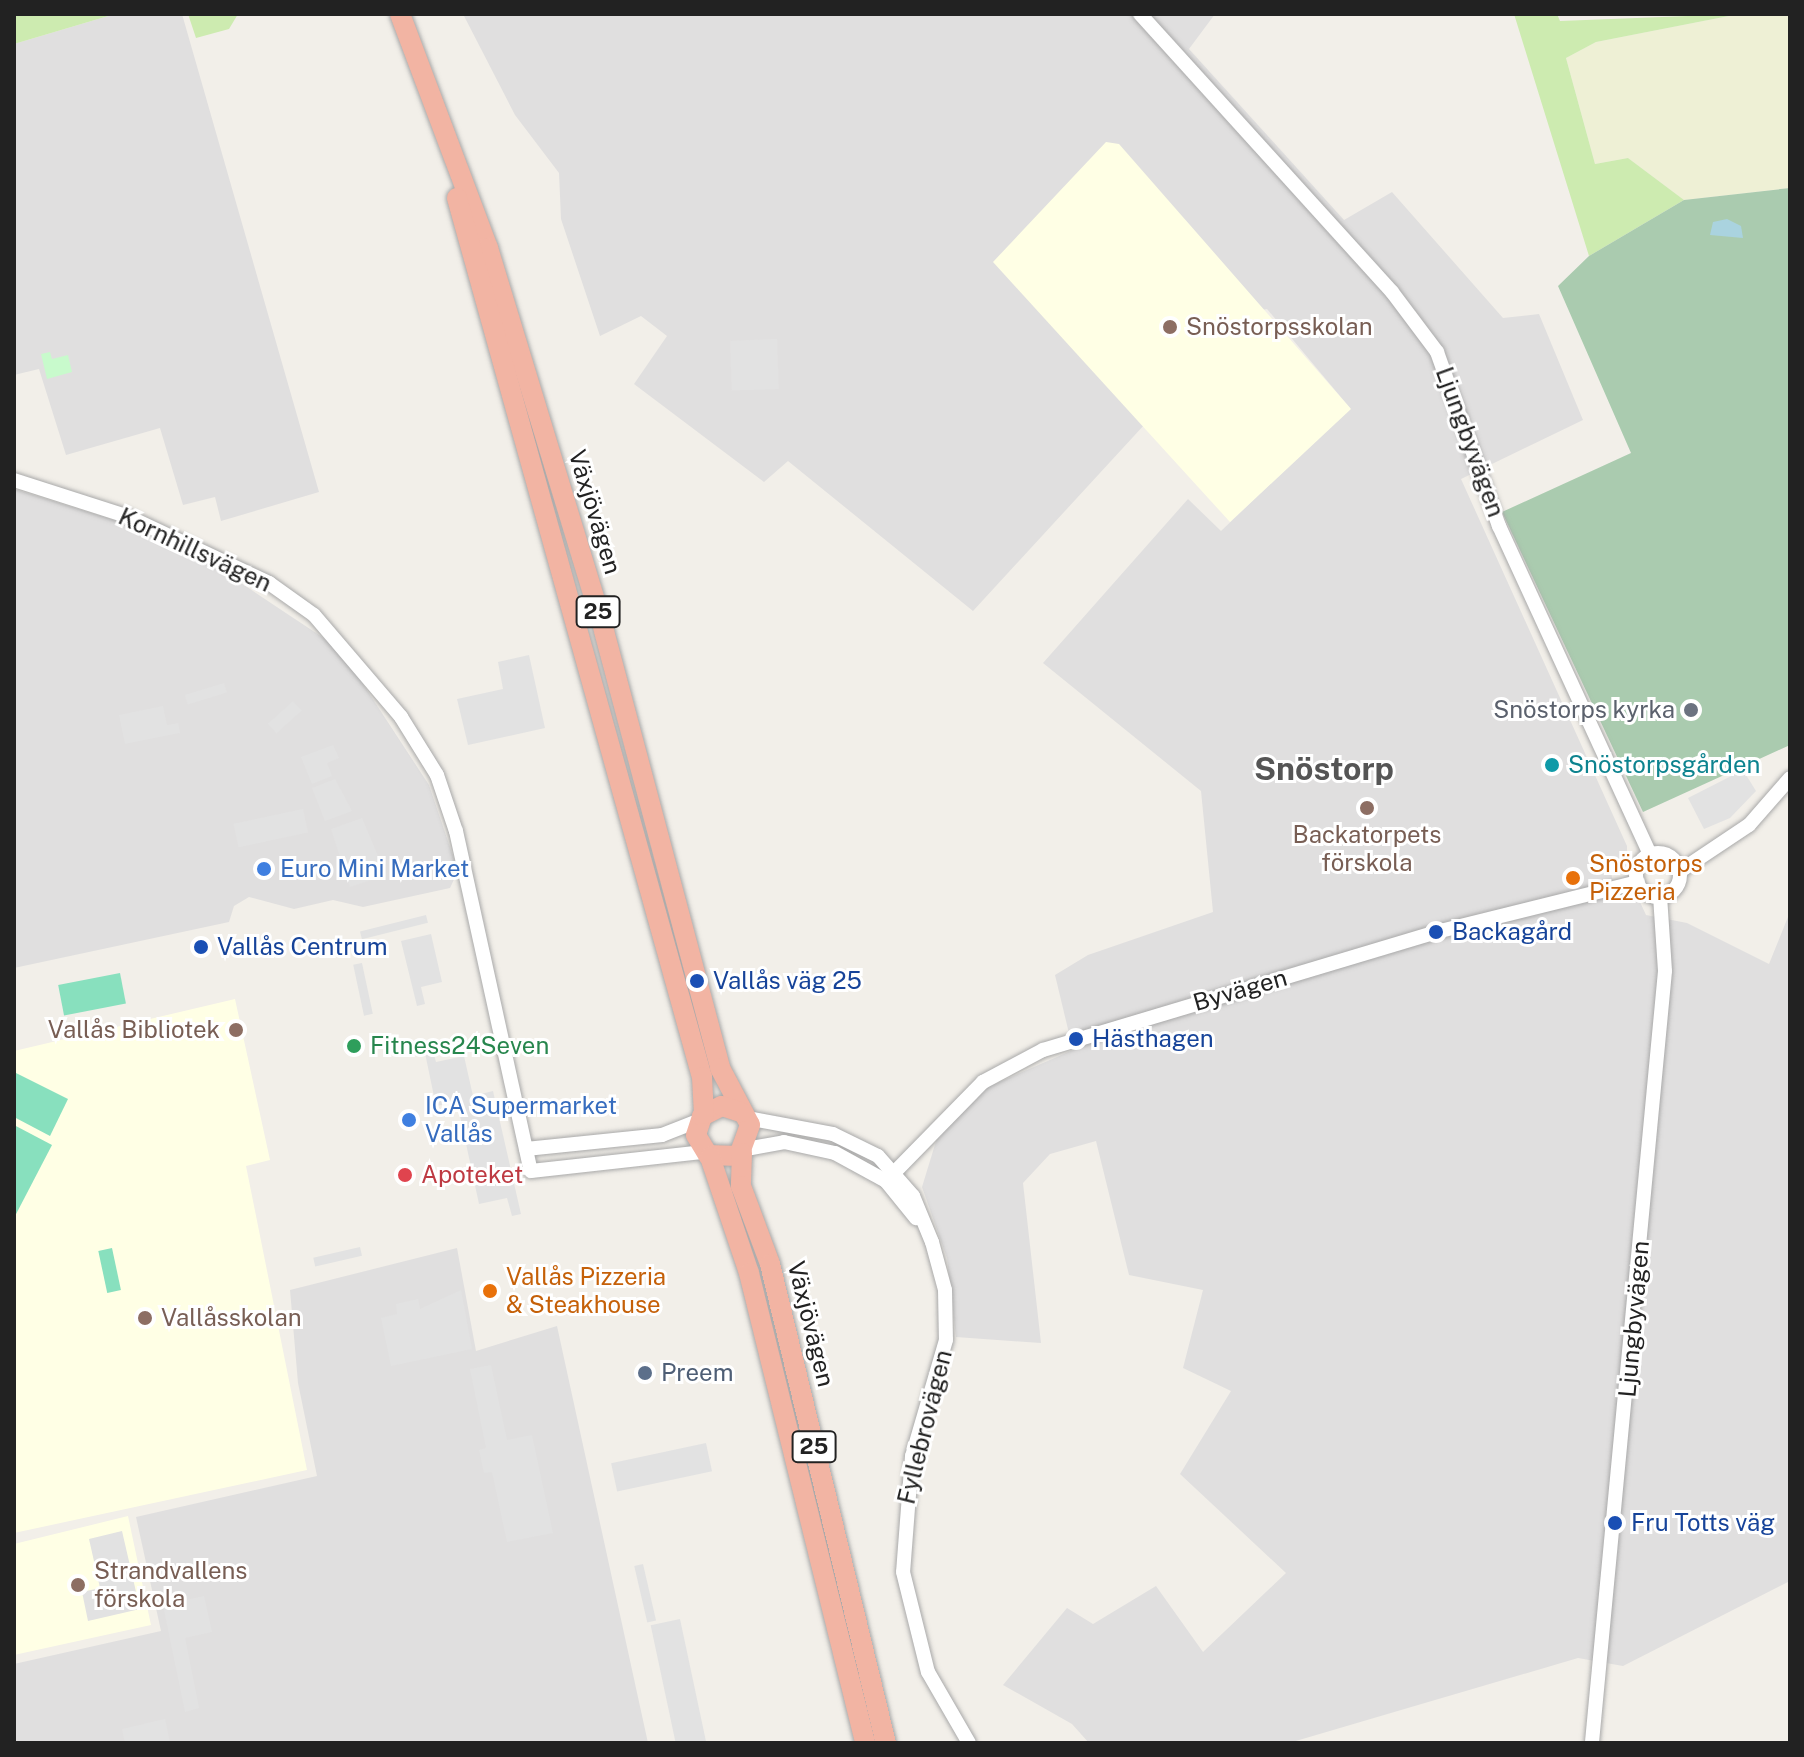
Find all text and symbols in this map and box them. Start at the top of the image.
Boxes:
place label: Snöstorpsskolan [1186,313,1372,341]
marker: Snöstorpsskolan [1161,318,1179,336]
street label: Ljungbyvägen [1430,363,1510,521]
street label: Växjövägen [562,446,628,578]
street label: Kornhillsvägen [114,502,276,598]
road number: 25 [574,594,622,630]
place label: Snöstorps kyrka [1493,696,1675,724]
marker: Snöstorps kyrka [1682,701,1700,719]
district label: Snöstorp [1254,750,1394,788]
place label: Snöstorpsgården [1568,751,1760,779]
marker: Snöstorpsgården [1543,756,1561,774]
marker: Backatorpets förskola [1358,799,1376,817]
place label: Backatorpets förskola [1293,821,1441,877]
place label: Snöstorps Pizzeria [1589,850,1703,906]
place label: Euro Mini Market [280,855,470,883]
marker: Euro Mini Market [255,860,273,878]
marker: Snöstorps Pizzeria [1564,869,1582,887]
place label: Backagård [1452,918,1572,946]
marker: Backagård [1427,923,1445,941]
place label: Vallås Centrum [217,933,388,961]
marker: Vallås Centrum [192,938,210,956]
street label: Byvägen [1190,963,1290,1017]
place label: Vallås väg 25 [713,967,862,995]
marker: Vallås väg 25 [688,972,706,990]
place label: Vallås Bibliotek [48,1016,220,1044]
marker: Vallås Bibliotek [227,1021,245,1039]
place label: Hästhagen [1092,1025,1214,1053]
marker: Hästhagen [1067,1030,1085,1048]
place label: Fitness24Seven [370,1032,549,1060]
marker: Fitness24Seven [345,1037,363,1055]
place label: ICA Supermarket Vallås [425,1092,617,1148]
marker: ICA Supermarket Vallås [400,1111,418,1129]
place label: Apoteket [421,1161,523,1189]
marker: Apoteket [396,1166,414,1184]
street label: Ljungbyvägen [1613,1239,1655,1399]
street label: Växjövägen [782,1258,840,1390]
place label: Vallås Pizzeria & Steakhouse [506,1263,666,1319]
marker: Vallås Pizzeria & Steakhouse [481,1282,499,1300]
place label: Vallåsskolan [161,1304,302,1332]
marker: Vallåsskolan [136,1309,154,1327]
street label: Fyllebrovägen [892,1347,958,1507]
place label: Preem [661,1359,733,1387]
marker: Preem [636,1364,654,1382]
road number: 25 [790,1429,838,1465]
place label: Fru Totts väg [1631,1509,1775,1537]
marker: Fru Totts väg [1606,1514,1624,1532]
place label: Strandvallens förskola [94,1557,247,1613]
marker: Strandvallens förskola [69,1576,87,1594]

